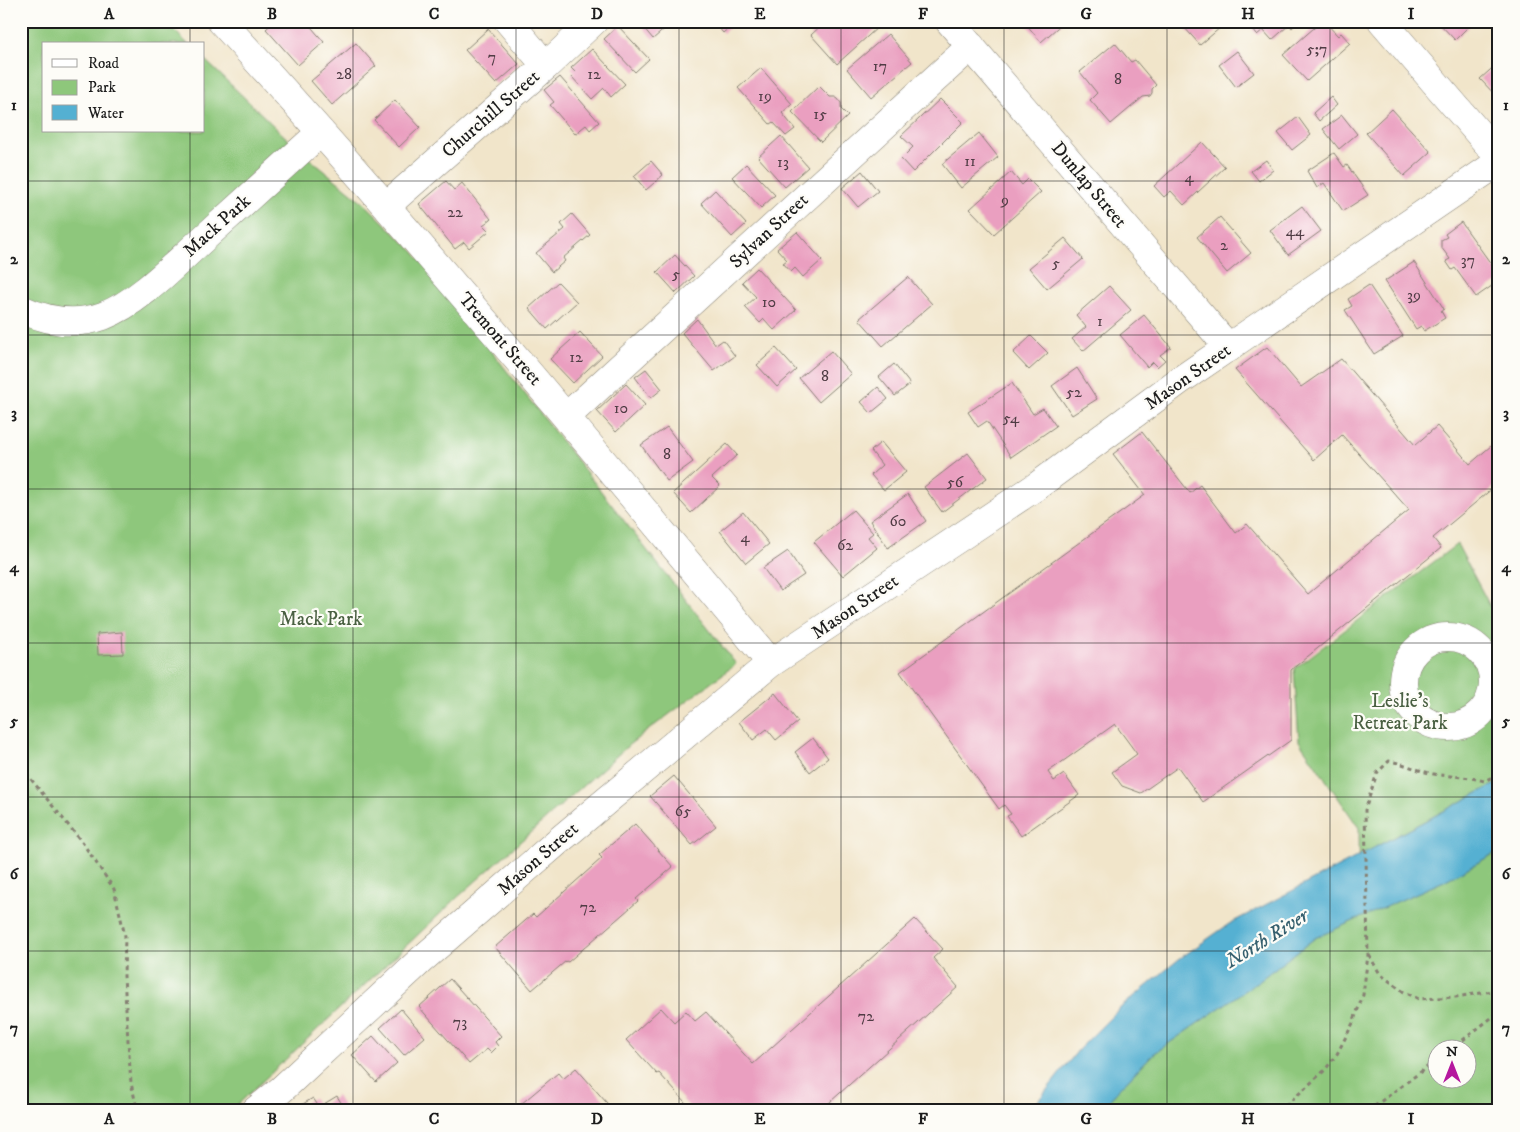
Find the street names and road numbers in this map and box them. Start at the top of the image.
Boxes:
street label: Churchill Street [437,65,545,163]
street label: Dunlap Street [1046,137,1132,233]
street label: Mack Park [179,189,256,262]
street label: Sylvan Street [725,189,813,273]
street label: Tremont Street [453,288,547,390]
street label: Mason Street [1140,339,1236,415]
street label: Mason Street [807,570,903,644]
street label: Mason Street [493,818,583,900]

